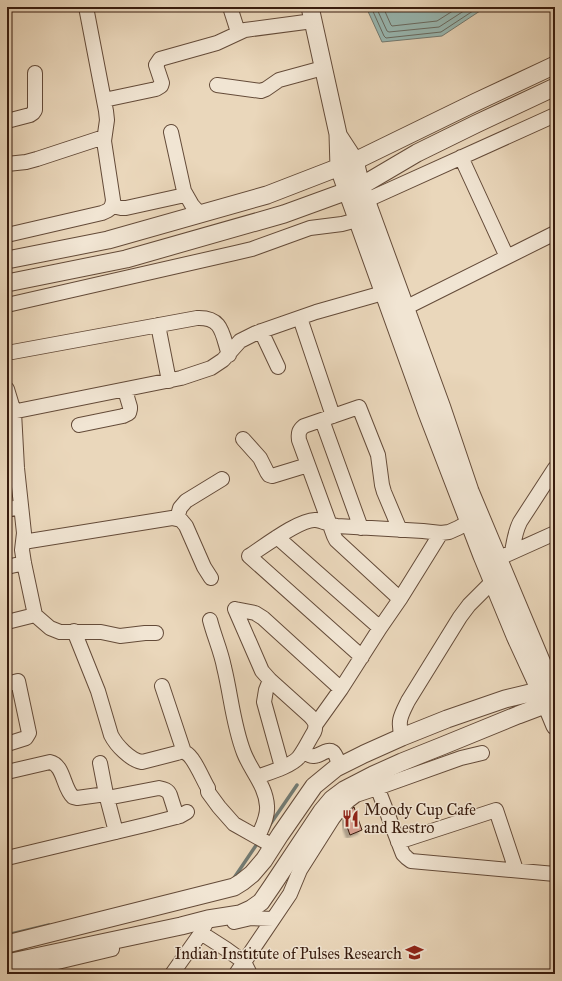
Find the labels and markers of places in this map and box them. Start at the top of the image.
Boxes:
place label: Moody Cup Cafe and Restro [364,800,476,837]
restaurant icon: Moody Cup Cafe and Restro [341,808,361,828]
school or university icon: Indian Institute of Pulses Research [405,943,425,963]
place label: Indian Institute of Pulses Research [174,944,402,963]

